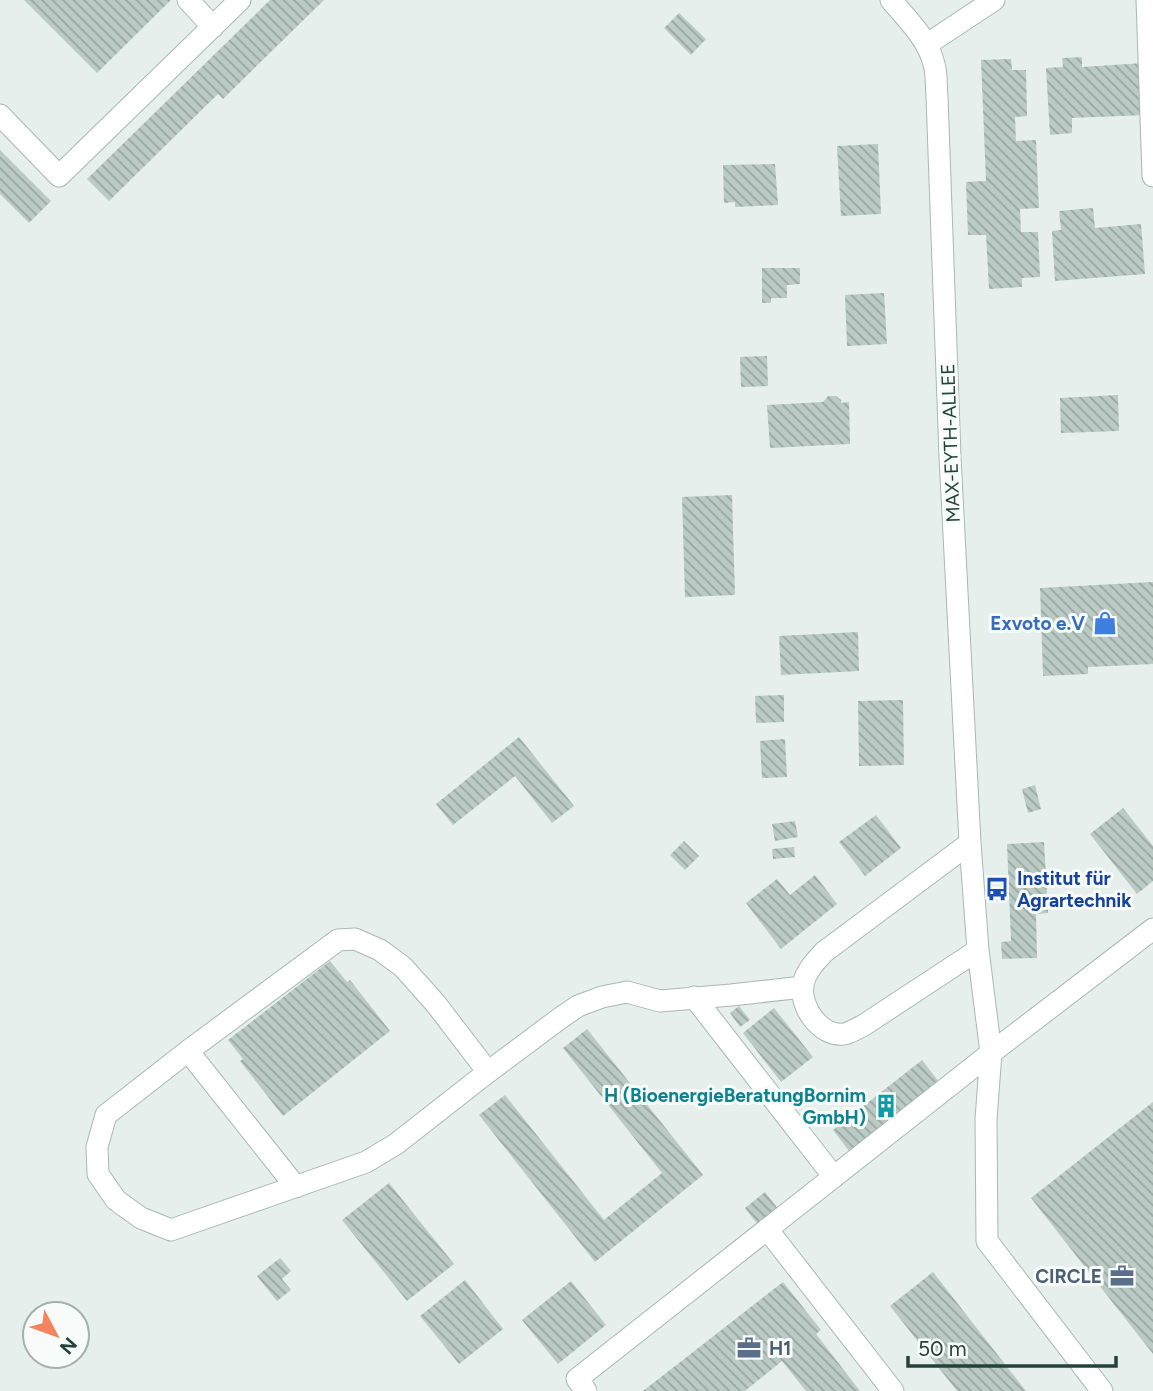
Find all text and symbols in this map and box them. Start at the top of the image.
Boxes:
street label: MAX-EYTH-ALLEE [936,363,965,523]
shop icon: Exvoto e.V [1091,609,1119,637]
place label: Exvoto e.V [990,612,1085,635]
place label: Institut für Agrartechnik [1017,867,1132,912]
bus stop icon: Institut für Agrartechnik [983,875,1011,903]
place label: H (BioenergieBeratungBornim GmbH) [604,1084,866,1129]
building icon: H (BioenergieBeratungBornim GmbH) [872,1092,900,1120]
office icon: CIRCLE [1108,1262,1136,1290]
place label: CIRCLE [1035,1265,1102,1288]
north arrow [21,1300,91,1370]
scale bar [908,1324,1116,1368]
text: N [55,1333,82,1359]
office icon: H1 [735,1334,763,1362]
text: 50 m [918,1336,967,1361]
place label: H1 [769,1337,791,1360]

